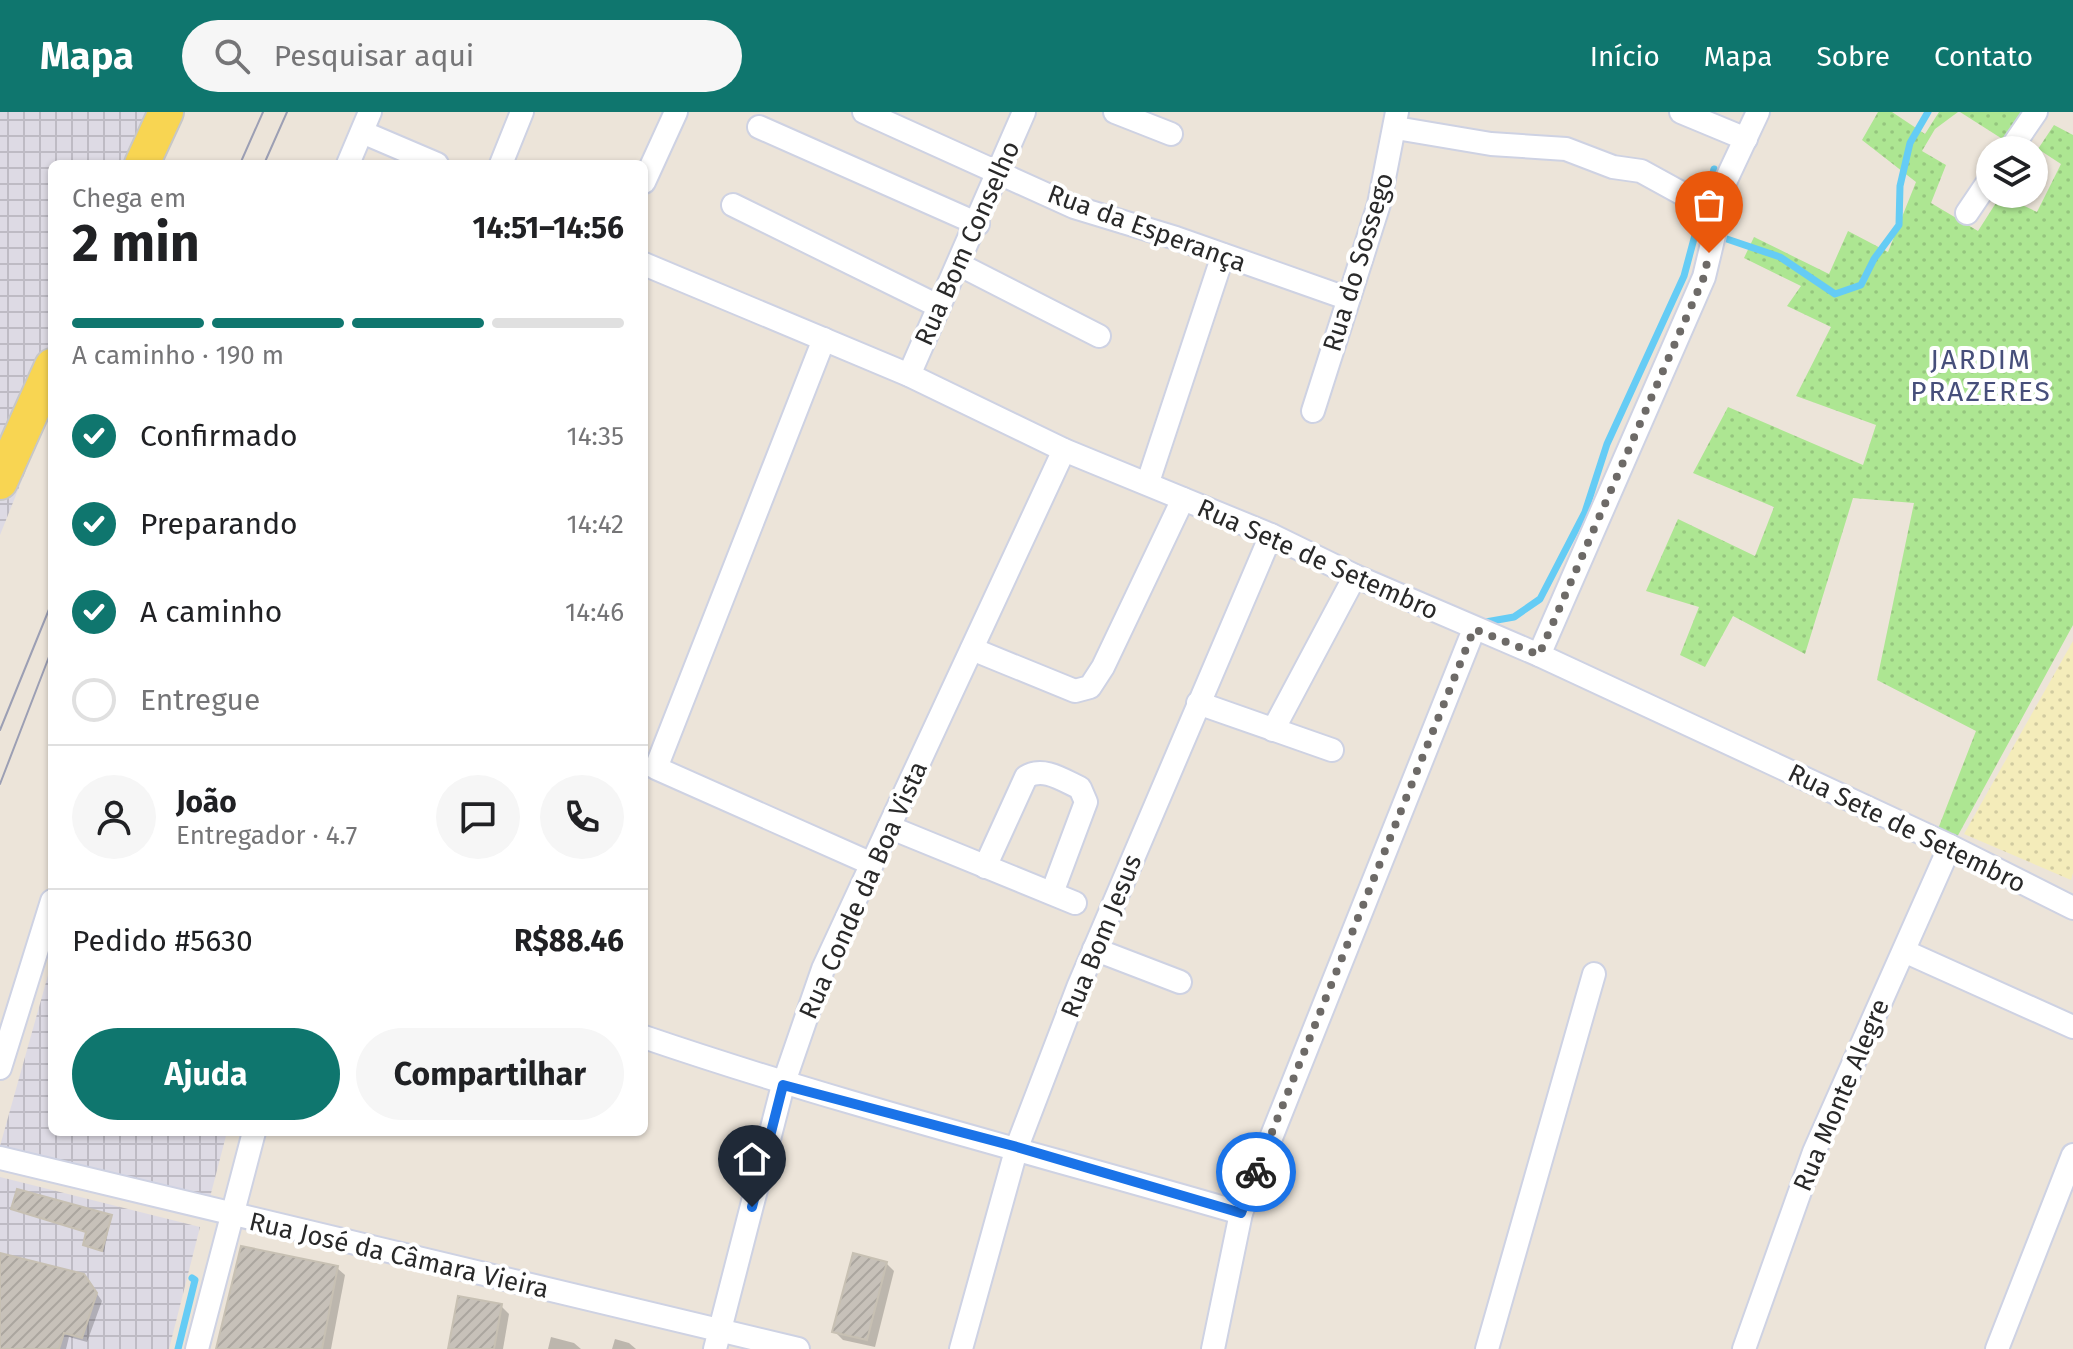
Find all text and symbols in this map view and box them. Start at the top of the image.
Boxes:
search box [182,20,742,92]
text: Mapa [40,33,134,79]
icon: search [210,34,254,78]
text: Pesquisar aqui [274,38,474,74]
text: Início [1590,40,1660,73]
text: Mapa [1704,40,1772,73]
text: Sobre [1816,40,1890,73]
text: Contato [1934,40,2033,73]
street label: Rua Bom Conselho [908,136,1027,350]
map controls [1976,136,2048,208]
button: layers [1976,136,2048,208]
street label: Rua do Sossego [1317,169,1400,355]
pin [1675,171,1743,253]
street label: Rua da Esperança [1043,178,1250,279]
text: Chega em [72,183,186,214]
icon: bag [1687,183,1731,227]
text: 14:51–14:56 [473,210,624,246]
text: 2 min [72,212,200,275]
text: A caminho · 190 m [72,340,284,371]
district label: JARDIM PRAZERES [1910,343,2052,408]
icon: check [72,414,116,458]
text: Confirmado [140,418,298,454]
text: 14:35 [566,421,624,452]
street label: Rua Sete de Setembro [1192,492,1443,627]
icon: check [72,502,116,546]
text: Preparando [140,506,298,542]
text: 14:42 [567,509,624,540]
icon: check [72,590,116,634]
text: A caminho [140,594,282,630]
text: 14:46 [565,597,624,628]
text: Entregue [140,682,260,718]
street label: Rua Conde da Boa Vista [793,757,934,1024]
street label: Rua Sete de Setembro [1783,757,2031,899]
button: person [72,775,156,859]
button: chat [436,775,520,859]
button: phone [540,775,624,859]
text: João [176,784,237,820]
text: Entregador · 4.7 [176,820,357,851]
street label: Rua Bom Jesus [1055,850,1148,1022]
text: Pedido #5630 [72,923,253,959]
text: R$88.46 [514,923,624,959]
street label: Rua Monte Alegre [1787,994,1896,1196]
button: Ajuda [72,1028,340,1120]
button: Compartilhar [356,1028,624,1120]
pin [718,1125,786,1207]
courier [1216,1132,1296,1212]
icon: home [730,1137,774,1181]
icon: bike [1234,1150,1278,1194]
street label: Rua José da Câmara Vieira [246,1206,552,1305]

